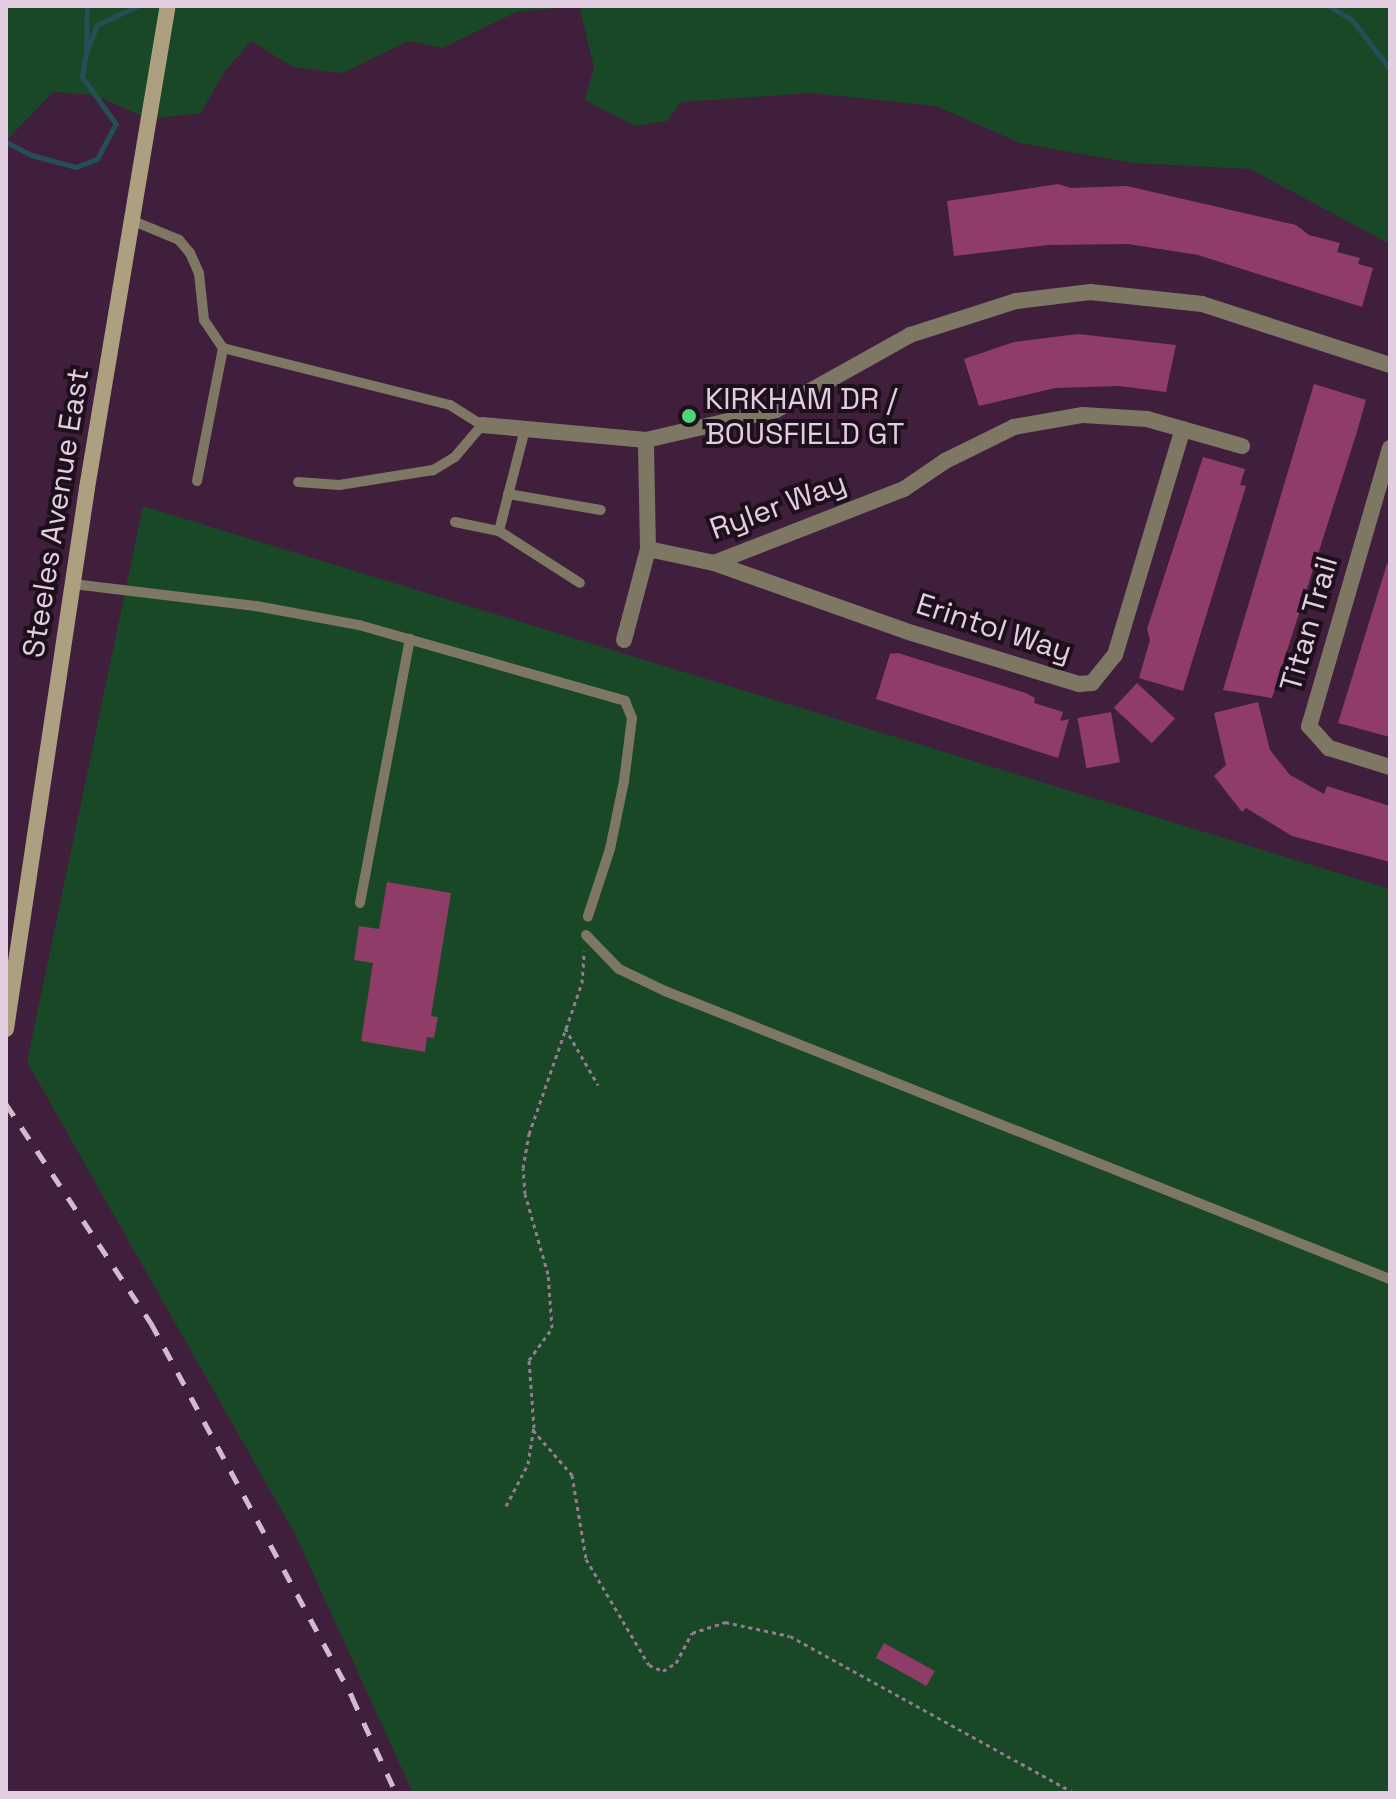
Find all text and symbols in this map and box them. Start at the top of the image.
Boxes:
street label: Steeles Avenue East [15,366,97,660]
place label: KIRKHAM DR / BOUSFIELD GT [705,381,904,452]
marker: KIRKHAM DR / BOUSFIELD GT [680,407,698,425]
street label: Ryler Way [705,465,851,547]
street label: Titan Trail [1272,552,1346,696]
street label: Erintol Way [912,586,1076,670]

